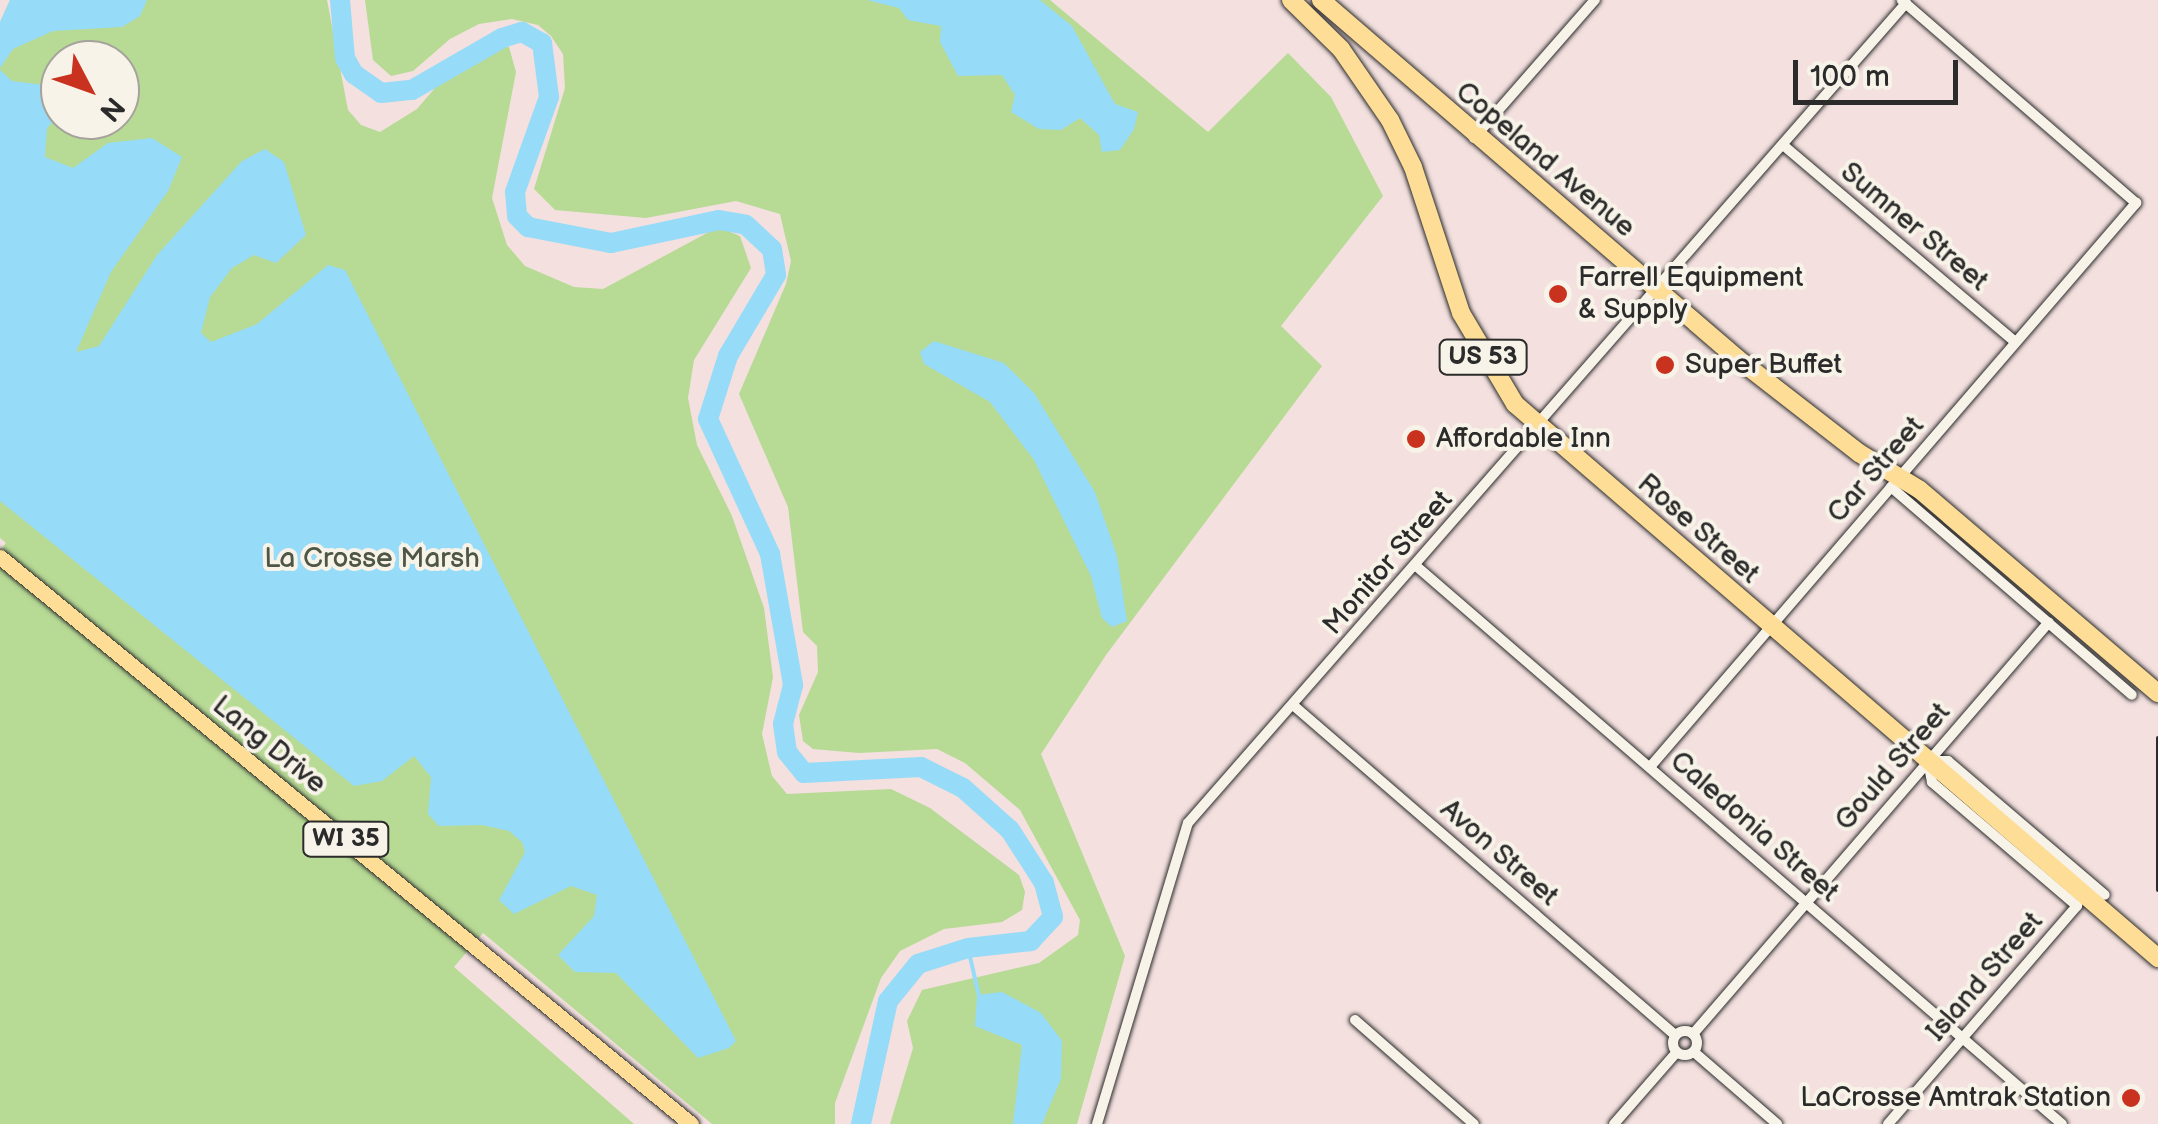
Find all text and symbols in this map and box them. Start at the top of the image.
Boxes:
north arrow [40,40,140,140]
scale bar [1798,40,1963,102]
text: 100 m [1810,59,1890,95]
street label: Copeland Avenue [1448,75,1642,245]
text: N [92,90,131,127]
street label: Sumner Street [1833,155,1995,299]
place label: Farrell Equipment & Supply [1578,261,1803,327]
marker: Farrell Equipment & Supply [1547,283,1569,305]
road number: US 53 [1438,337,1528,377]
place label: Super Buffet [1685,348,1842,382]
marker: Super Buffet [1654,354,1676,376]
street label: Car Street [1821,410,1931,530]
place label: Affordable Inn [1436,422,1611,456]
marker: Affordable Inn [1405,428,1427,450]
street label: Rose Street [1630,467,1766,591]
street label: Monitor Street [1316,484,1460,642]
park label: La Crosse Marsh [264,542,480,576]
street label: Lang Drive [205,689,333,801]
street label: Gould Street [1828,696,1958,838]
street label: Caledonia Street [1663,744,1845,910]
street label: Avon Street [1433,793,1565,913]
road number: WI 35 [301,819,391,859]
street label: Island Street [1920,905,2050,1049]
place label: LaCrosse Amtrak Station [1800,1081,2111,1115]
marker: LaCrosse Amtrak Station [2120,1087,2142,1109]

